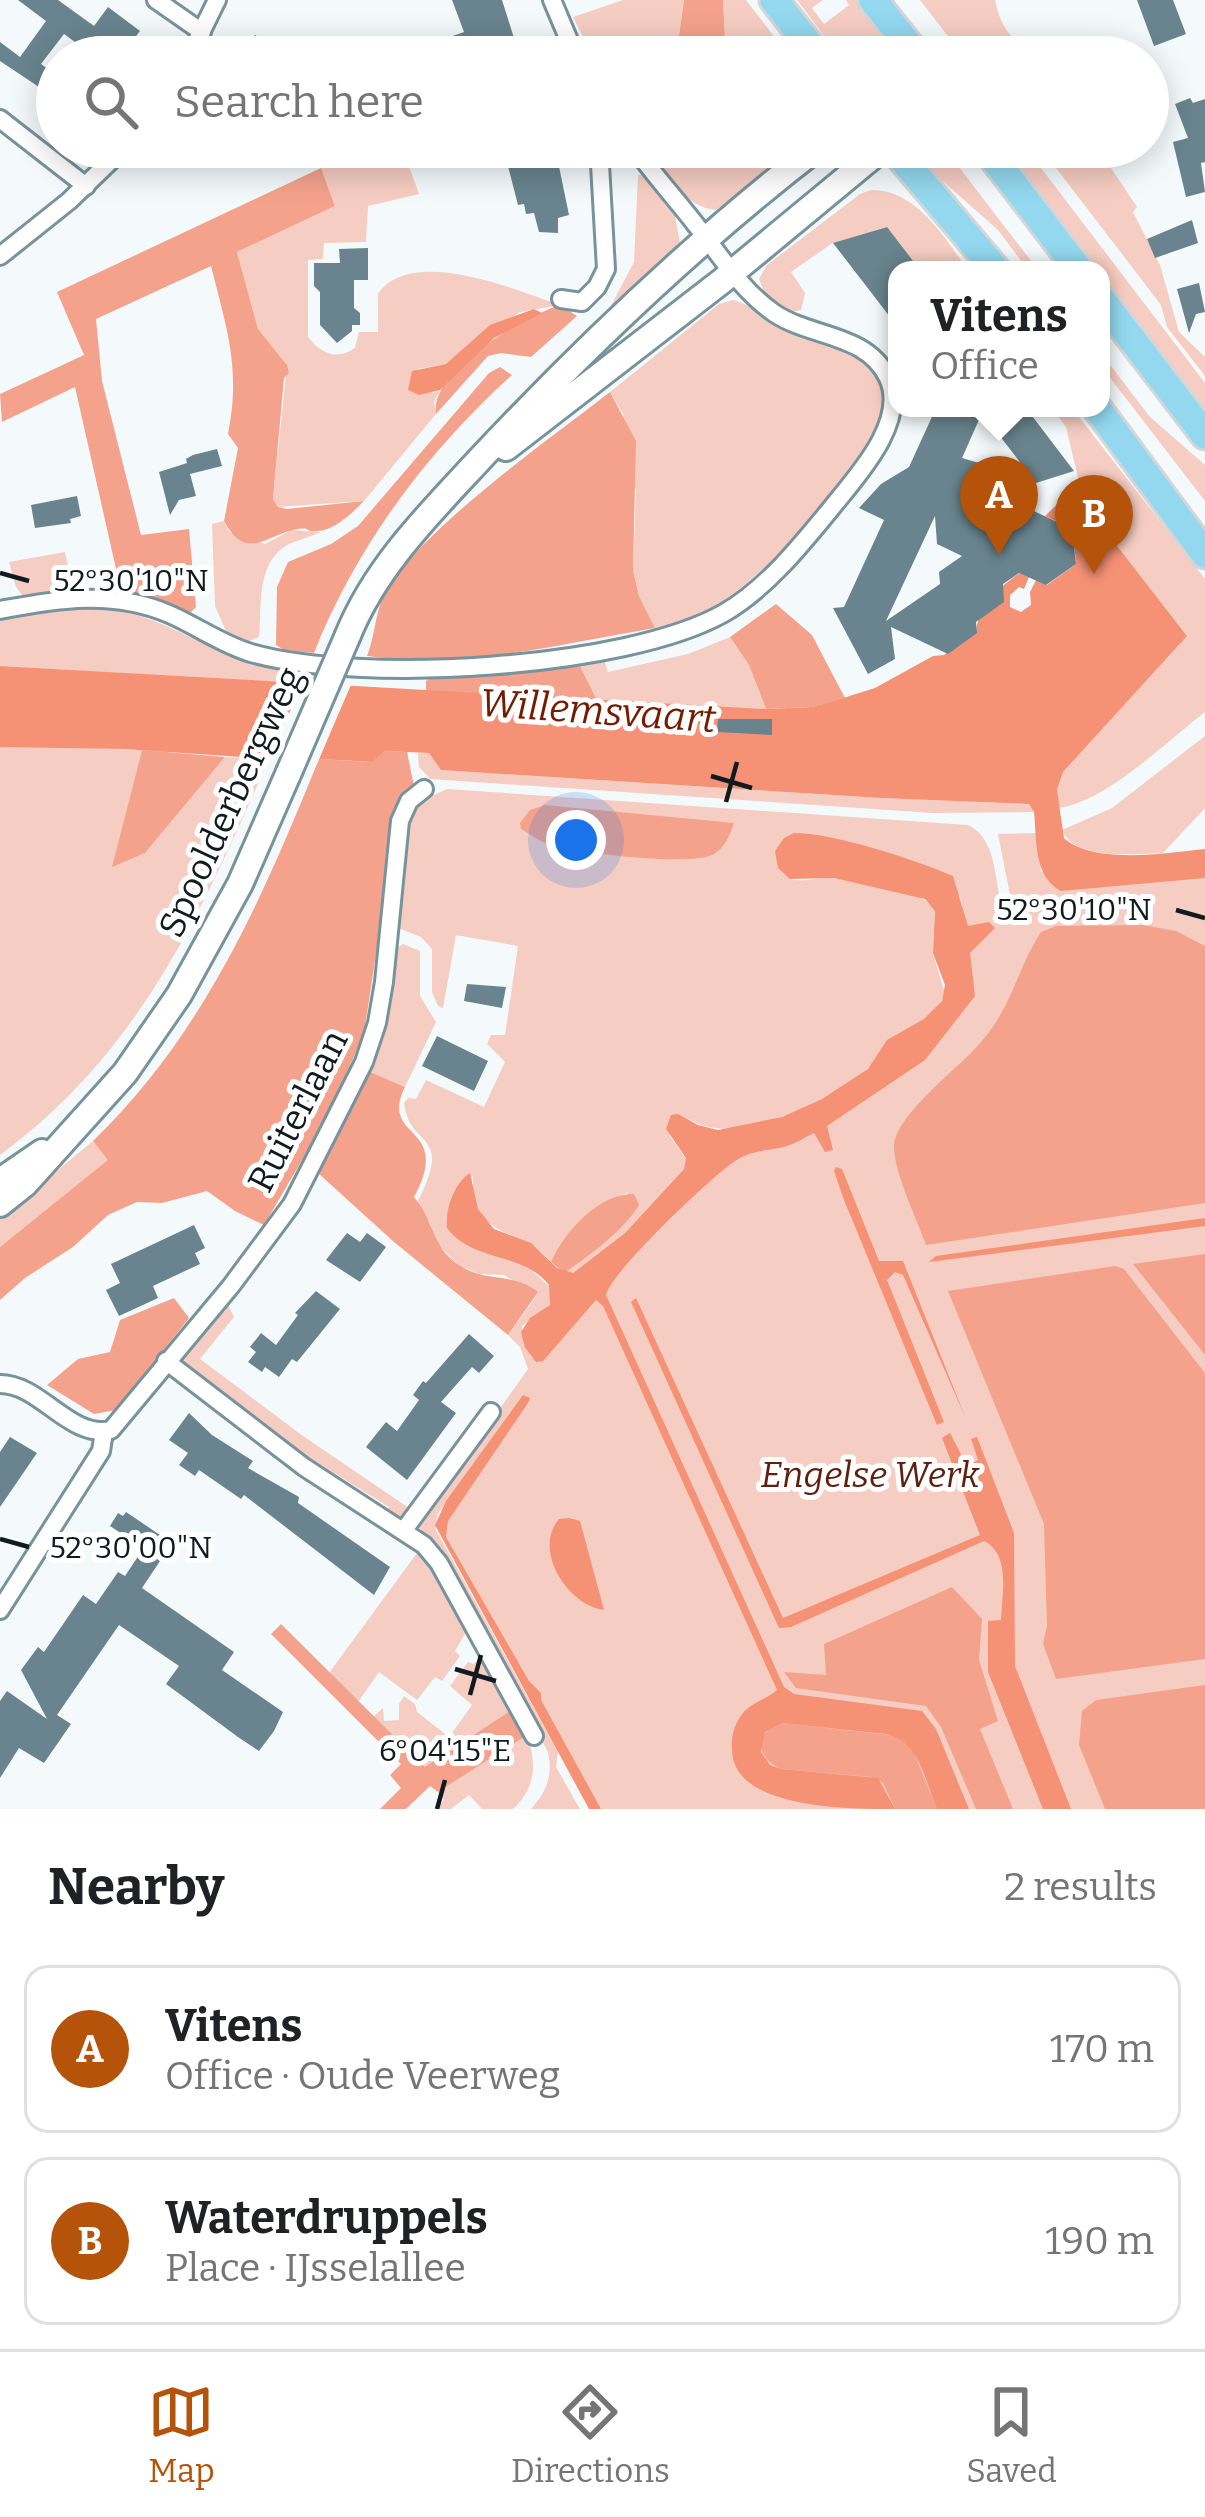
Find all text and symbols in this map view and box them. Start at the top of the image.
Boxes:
search box [36,36,1169,168]
icon: search [78,69,144,135]
text: Search here [174,75,424,129]
popup [888,261,1110,417]
text: Vitens [930,289,1068,343]
text: Office [930,343,1039,389]
pin: A [960,456,1038,555]
pin: B [1055,475,1133,574]
text: 52°30'10"N [53,563,209,599]
street label: Spoolderbergweg [149,660,313,944]
water label: Willemsvaart [479,680,719,742]
your location [546,810,606,870]
text: 52°30'10"N [996,892,1152,928]
street label: Ruiterlaan [239,1023,358,1199]
park label: Engelse Werk [760,1453,980,1497]
text: 52°30'00"N [50,1530,212,1566]
text: 6°04'15"E [379,1733,511,1769]
text: Nearby [48,1856,224,1918]
text: 2 results [1004,1864,1157,1910]
text: Vitens [165,1999,303,2053]
text: A [76,2026,104,2072]
text: 170 m [1050,2026,1154,2072]
text: Office · Oude Veerweg [165,2053,561,2099]
text: Waterdruppels [165,2191,488,2245]
text: B [77,2218,103,2264]
text: 190 m [1045,2218,1154,2264]
text: Place · IJsselallee [165,2245,466,2291]
tab: Map [148,2379,215,2491]
tab: Directions [511,2379,670,2491]
tab: Saved [966,2379,1057,2491]

